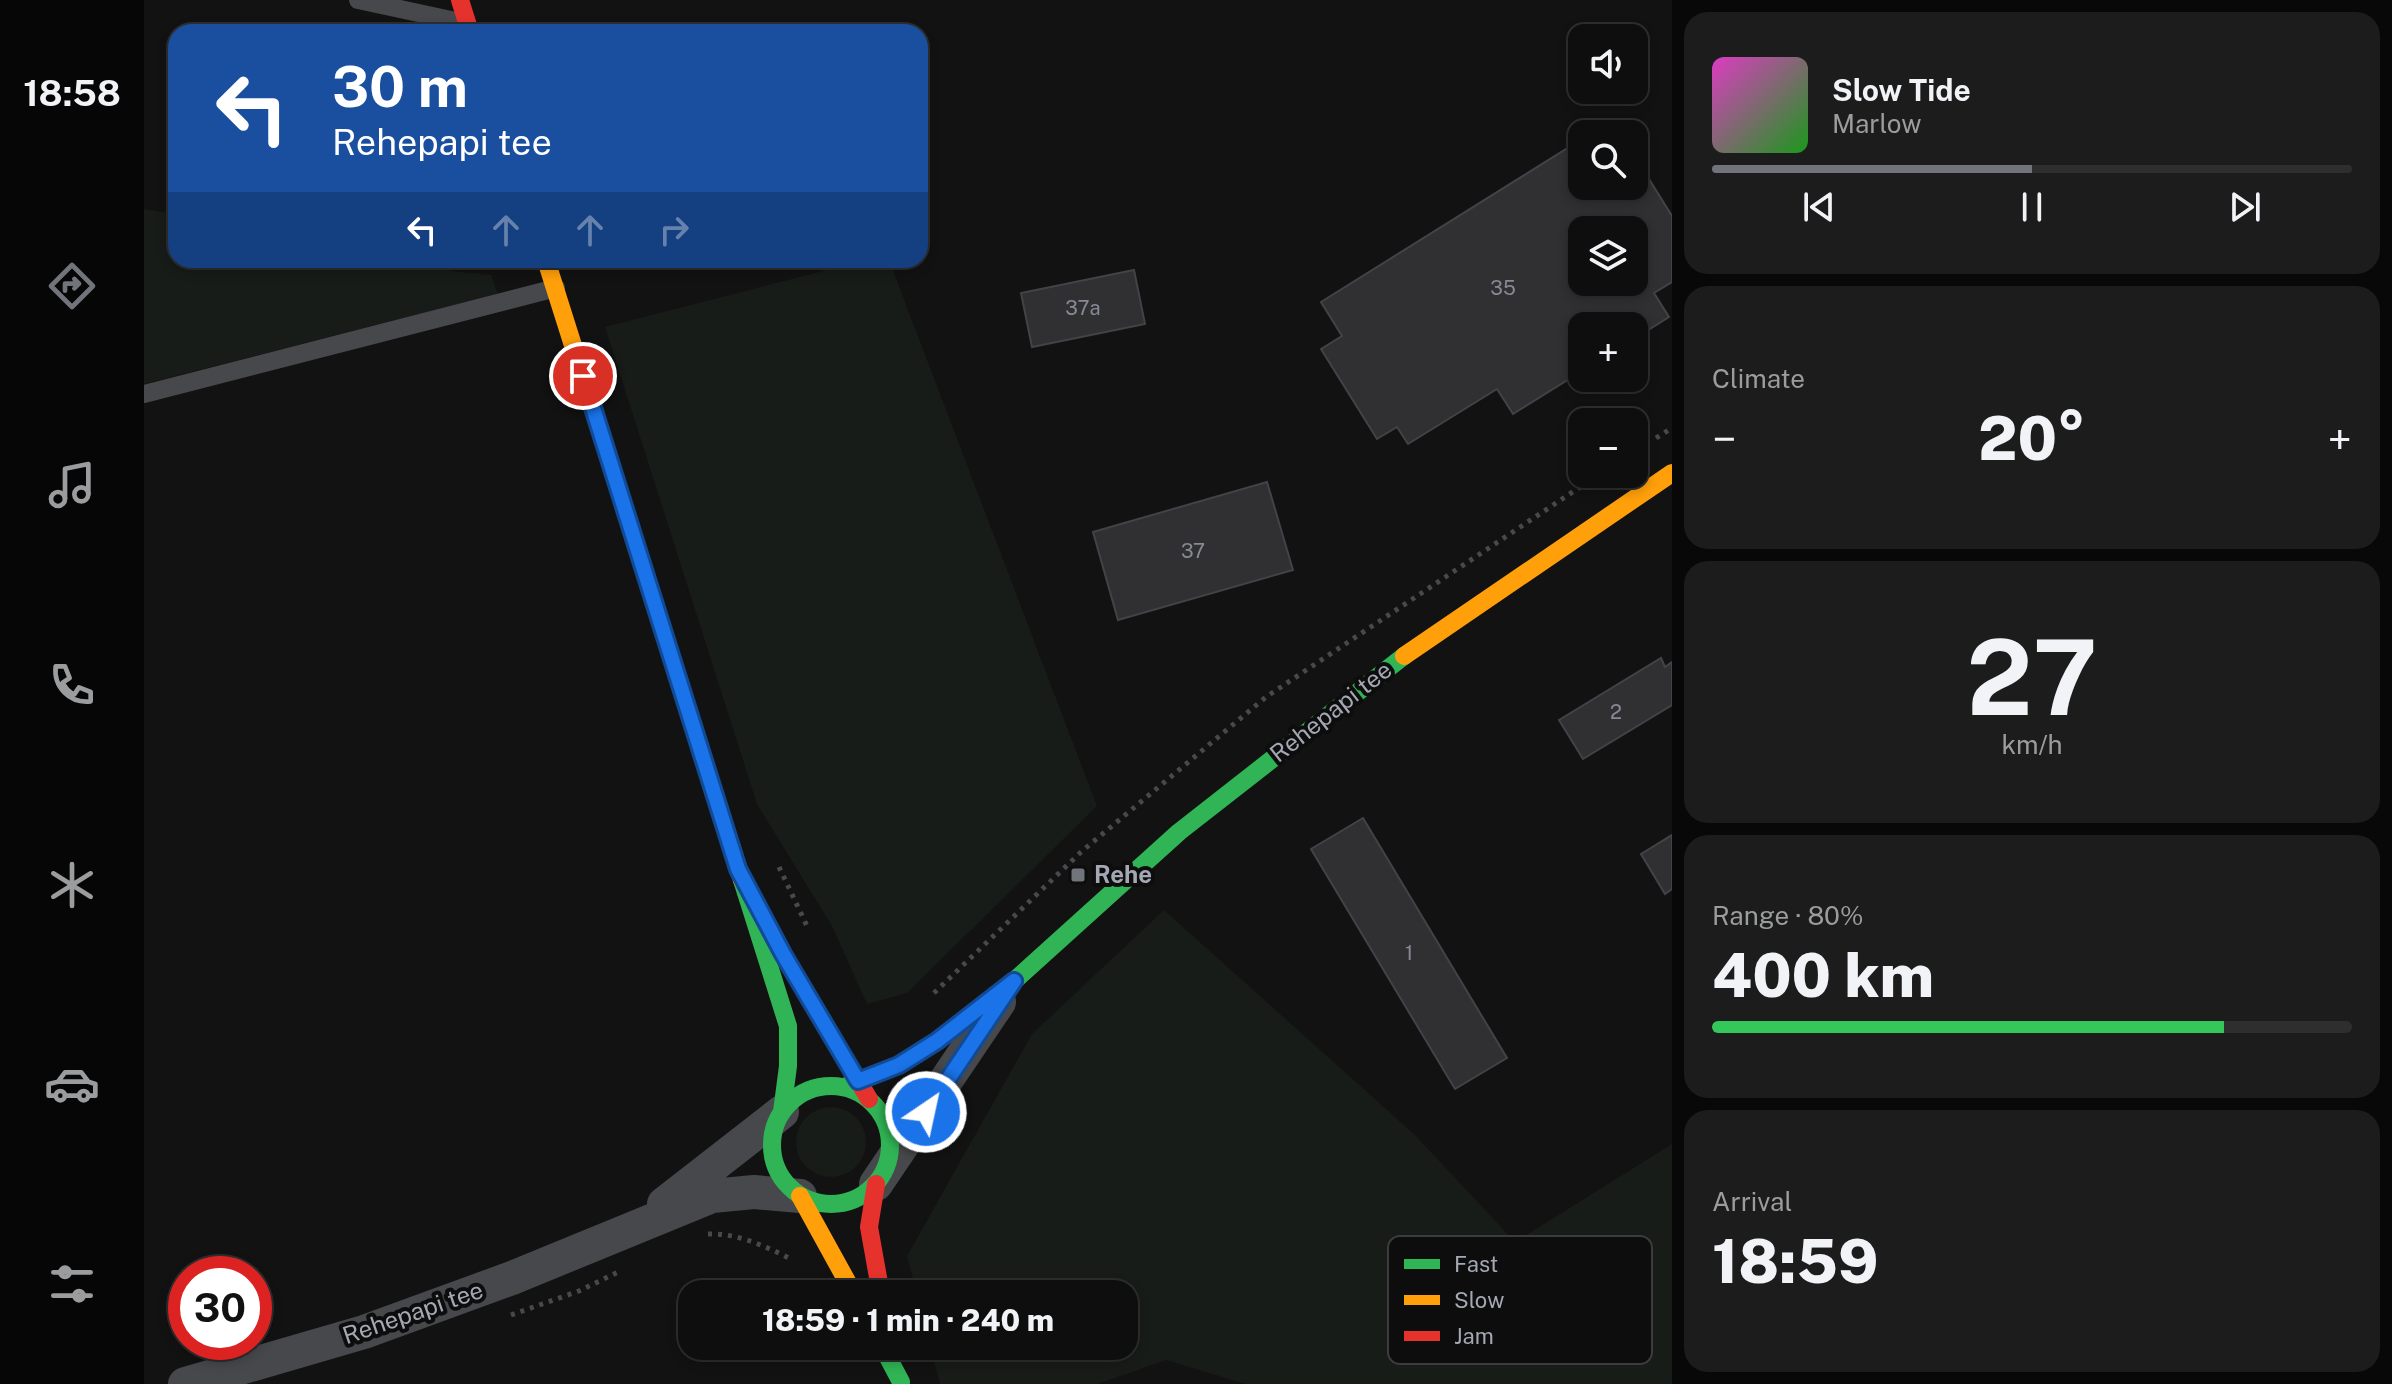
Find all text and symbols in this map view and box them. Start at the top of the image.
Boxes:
map controls [1568,24,1648,488]
button: sound [1568,24,1648,104]
text: 30 m [332,54,468,120]
icon: left [200,56,304,160]
text: 18:58 [23,72,121,114]
text: Slow Tide [1832,72,1971,108]
text: Marlow [1832,108,1922,139]
button: search [1568,120,1648,200]
text: Rehepapi tee [332,121,552,163]
icon: previous [1797,185,1841,229]
icon: pause [2010,185,2054,229]
icon: next [2223,185,2267,229]
icon: left [400,208,444,252]
icon: ahead [484,208,528,252]
icon: ahead [568,208,612,252]
icon: right [652,208,696,252]
button: layers [1568,216,1648,296]
icon: directions [44,258,100,314]
house number: 35 [1490,276,1516,300]
house number: 37a [1065,296,1101,320]
button: + [1568,312,1648,392]
pin [549,342,617,410]
icon: arrive [561,354,605,398]
text: Climate [1712,363,1805,394]
text: 20° [1978,403,2086,474]
button: − [1568,408,1648,488]
text: − [1712,413,1736,465]
text: + [2328,413,2352,465]
icon: music [44,457,100,513]
house number: 37 [1181,539,1205,563]
text: 27 [1966,616,2098,738]
street label: Rehepapi tee [1264,655,1397,767]
icon: phone [44,657,100,713]
house number: 2 [1610,700,1622,724]
text: km/h [2001,729,2063,760]
icon: climate [44,857,100,913]
place label: Rehe [1094,860,1152,888]
marker: Rehe [1069,866,1087,884]
text: Range · 80% [1712,900,1864,931]
text: 400 km [1712,940,1934,1011]
house number: 1 [1405,941,1413,965]
icon: car [44,1056,100,1112]
position arrow [884,1070,968,1154]
text: Arrival [1712,1186,1792,1217]
text: 18:59 [1712,1226,1878,1297]
legend [1388,1236,1652,1364]
text: Fast [1454,1251,1498,1277]
icon: filters [44,1256,100,1312]
speed limit sign: 30 [168,1256,272,1360]
street label: Rehepapi tee [339,1275,487,1349]
text: Slow [1454,1287,1504,1313]
text: 18:59 · 1 min · 240 m [762,1302,1054,1338]
text: Jam [1454,1323,1494,1349]

